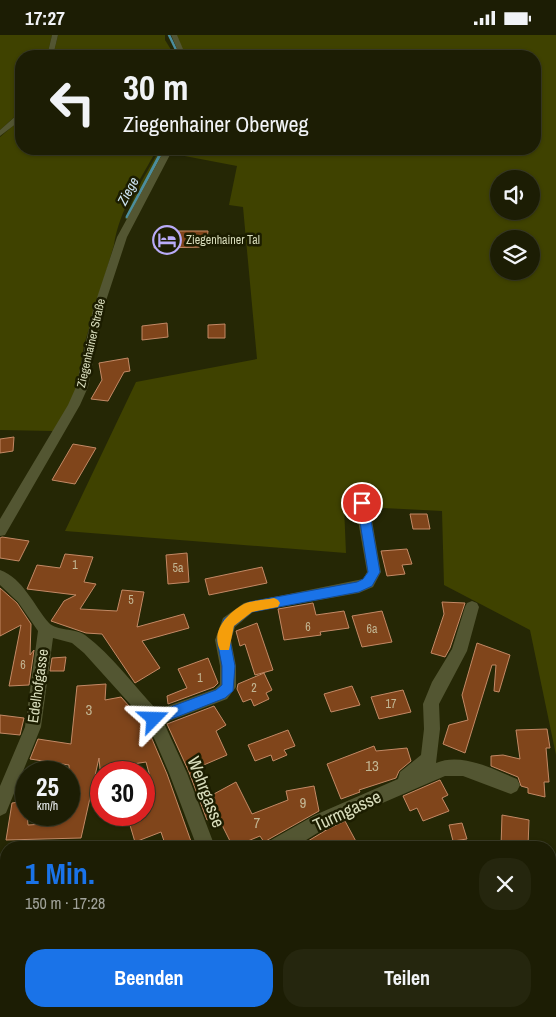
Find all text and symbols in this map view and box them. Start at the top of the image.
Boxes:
text: 17:27 [25,5,65,31]
text: 30 m [123,64,188,111]
icon: left [40,70,105,135]
text: Ziegenhainer Oberweg [123,109,309,139]
map controls [490,170,540,280]
button: sound [490,170,540,220]
water label: Ziege [113,174,143,209]
hotel icon: Ziegenhainer Tal [152,225,182,255]
button: layers [490,230,540,280]
place label: Ziegenhainer Tal [186,232,260,248]
street label: Ziegenhainer Straße [73,297,109,389]
pin [341,482,383,524]
icon: arrive [348,489,376,517]
house number: 1 [72,557,78,573]
house number: 5a [173,560,184,576]
house number: 5 [128,592,134,608]
house number: 6 [305,619,311,635]
house number: 6a [367,621,378,637]
street label: Edelhofgasse [22,647,53,724]
house number: 6 [20,657,26,673]
house number: 1 [197,670,203,686]
house number: 2 [251,680,257,696]
position arrow [127,692,179,744]
house number: 17 [386,696,397,712]
house number: 3 [86,699,93,720]
street label: Wehrgasse [181,753,231,831]
house number: 13 [365,755,379,776]
speed limit sign: 30 [90,761,155,826]
text: 25 [36,770,59,804]
street label: Turmgasse [309,784,385,837]
house number: 9 [300,792,307,813]
text: km/h [37,798,58,814]
house number: 7 [254,812,261,833]
text: 1 Min. [25,853,95,893]
button: close [479,858,531,910]
text: 150 m · 17:28 [25,892,105,914]
button: Beenden [25,949,273,1007]
button: Teilen [283,949,531,1007]

